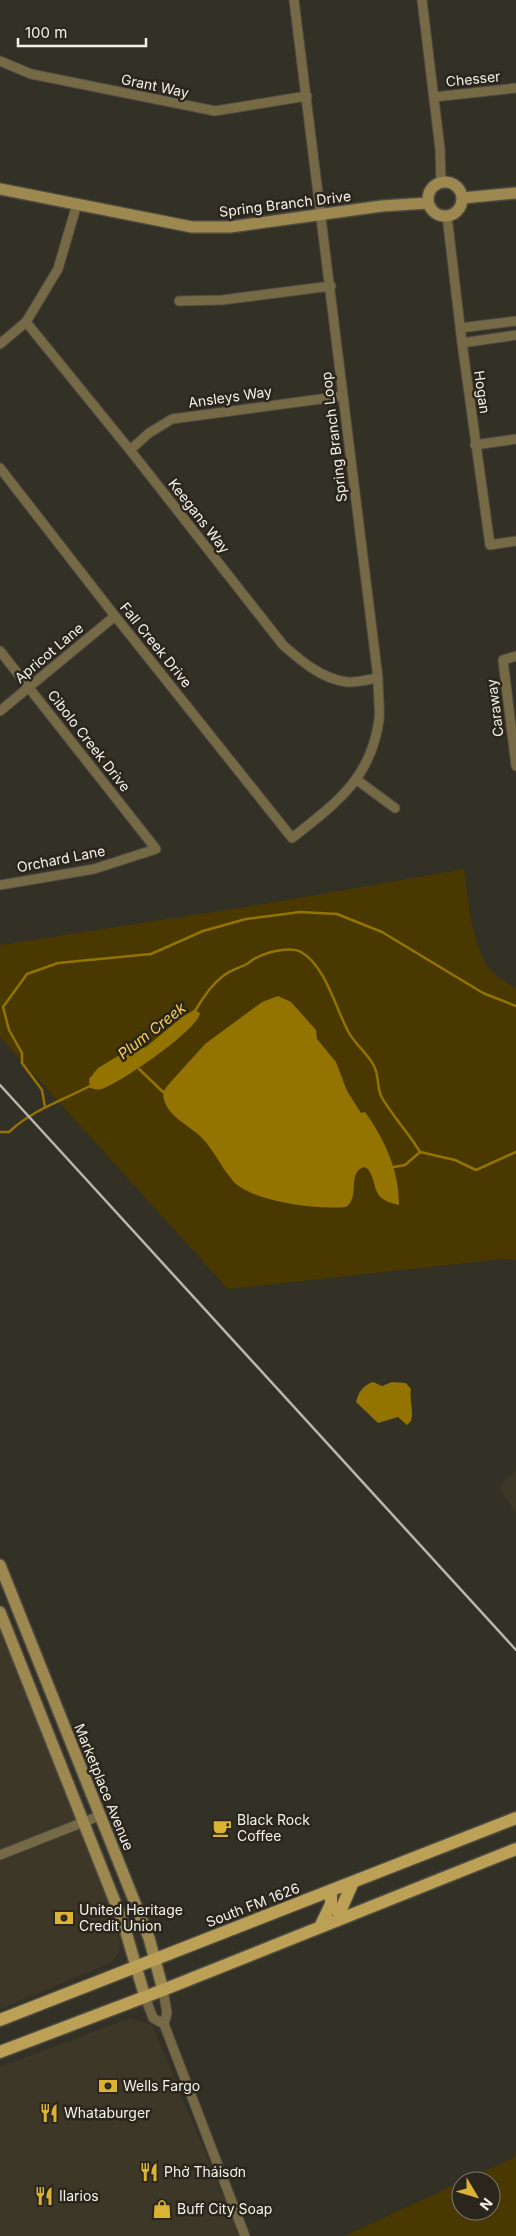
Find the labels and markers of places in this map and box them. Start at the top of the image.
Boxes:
place label: Black Rock Coffee [237,1811,310,1844]
cafe icon: Black Rock Coffee [211,1817,233,1839]
place label: United Heritage Credit Union [79,1901,183,1934]
bank icon: United Heritage Credit Union [53,1907,75,1929]
bank icon: Wells Fargo [97,2075,119,2097]
place label: Wells Fargo [123,2077,200,2094]
restaurant icon: Whataburger [38,2102,60,2124]
place label: Whataburger [64,2104,150,2121]
restaurant icon: Phở Tháisơn [138,2161,160,2183]
place label: Phở Tháisơn [164,2163,246,2180]
restaurant icon: Ilarios [33,2185,55,2207]
place label: Ilarios [59,2187,99,2204]
shop icon: Buff City Soap [151,2198,173,2220]
place label: Buff City Soap [177,2200,272,2217]

